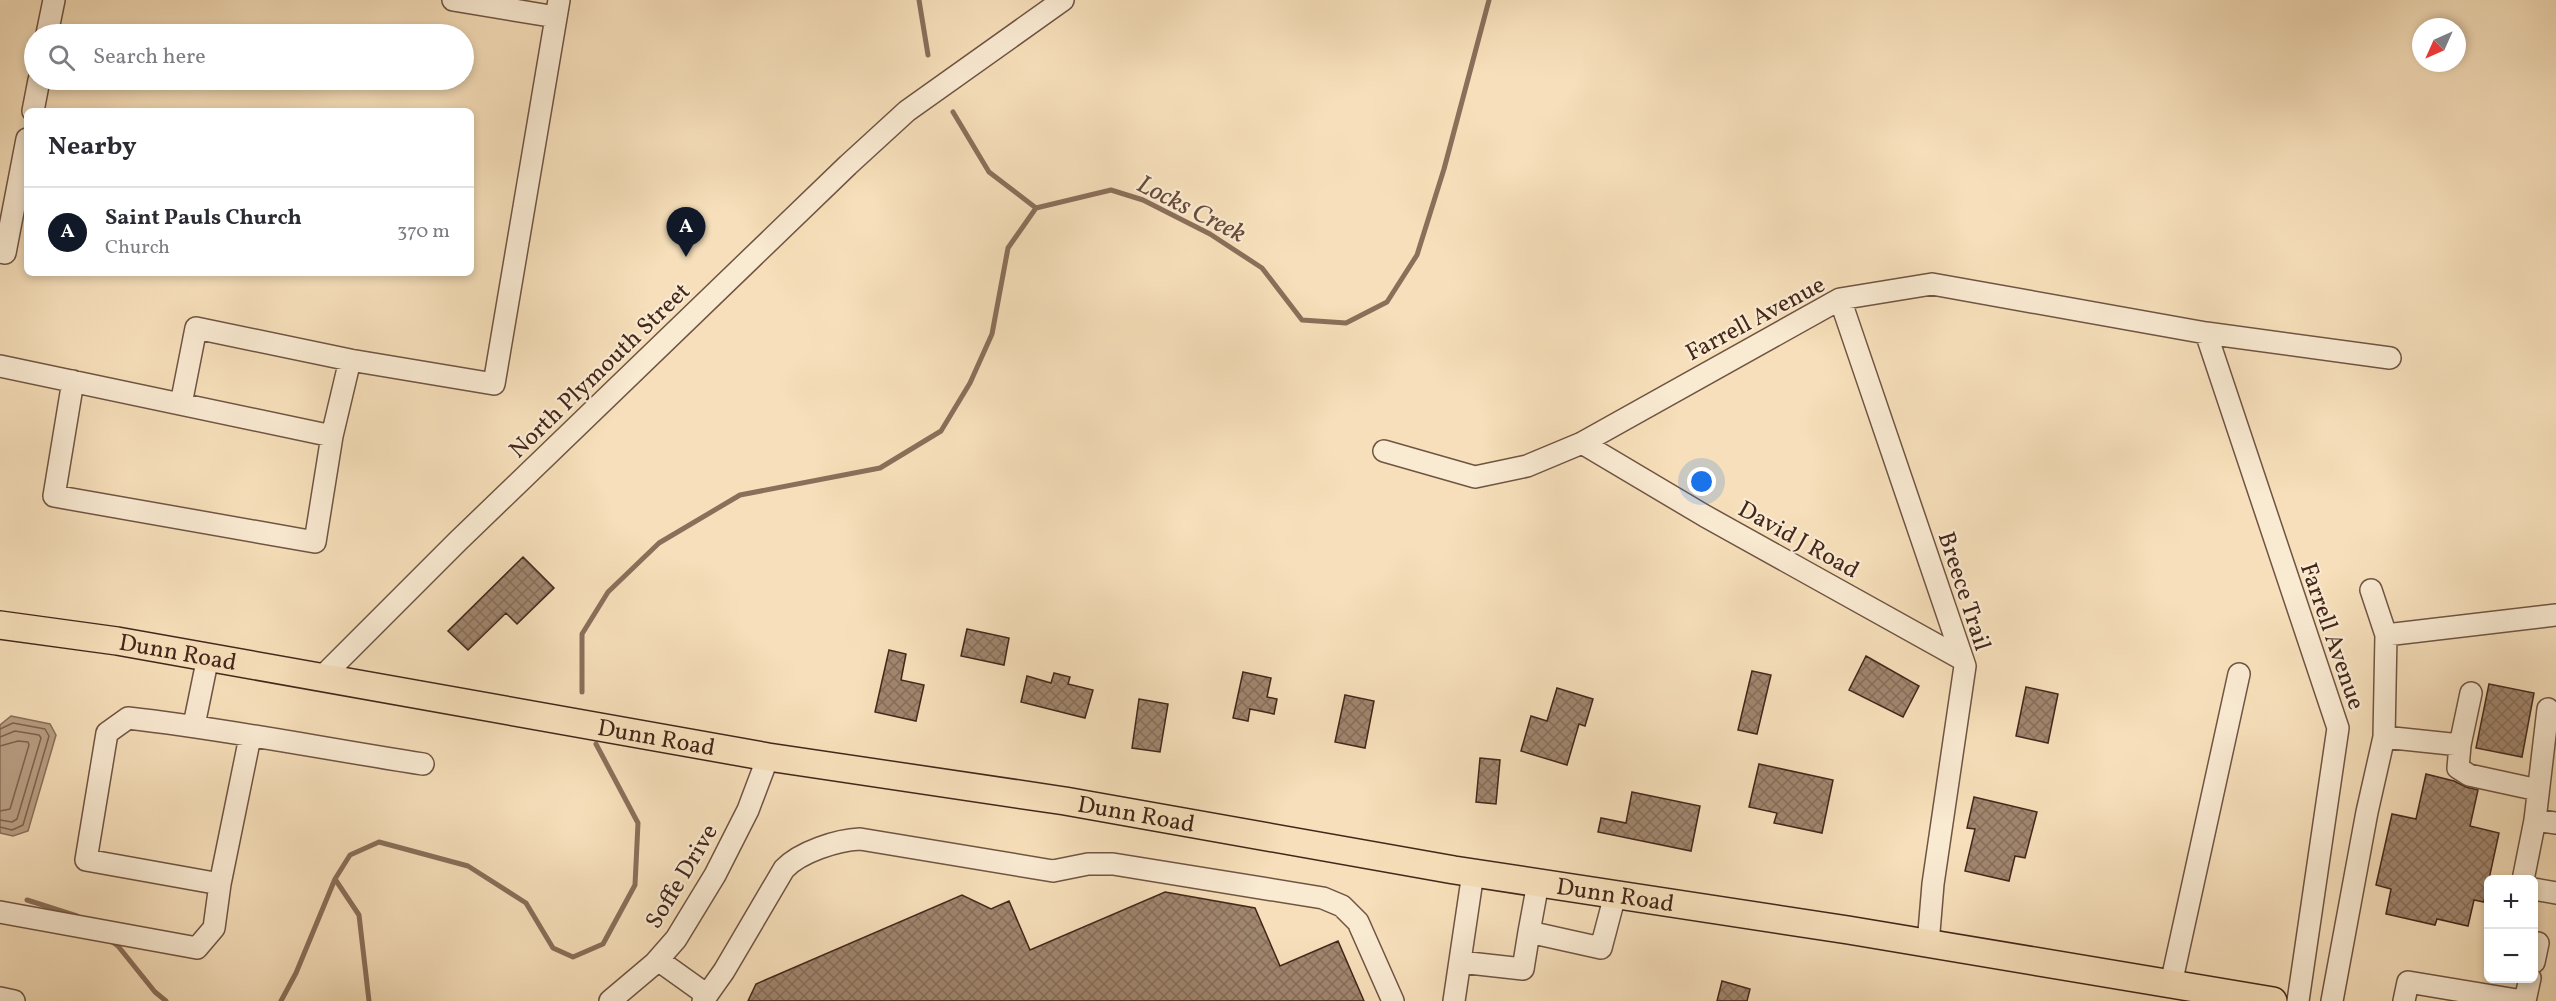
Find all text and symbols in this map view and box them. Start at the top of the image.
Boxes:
north arrow [2412,18,2466,72]
search box [24,24,474,90]
icon: search [45,41,78,74]
text: Search here [93,42,206,73]
text: Nearby [48,129,137,165]
water label: Locks Creek [1130,167,1252,253]
text: Saint Pauls Church [105,203,302,234]
pin: A [666,208,706,257]
text: A [60,218,75,246]
text: 370 m [397,218,450,246]
text: Church [105,234,170,262]
street label: Farrell Avenue [1680,269,1832,371]
street label: North Plymouth Street [502,276,699,467]
your location [1687,467,1716,496]
street label: David J Road [1731,493,1865,588]
street label: Breece Trail [1928,528,1998,656]
street label: Farrell Avenue [2290,559,2372,715]
street label: Dunn Road [116,627,239,681]
street label: Dunn Road [595,712,718,766]
street label: Dunn Road [1075,789,1197,843]
street label: Soffe Drive [638,818,727,936]
street label: Dunn Road [1554,871,1676,922]
map controls [2484,875,2538,983]
button: + [2484,875,2538,929]
button: − [2484,929,2538,983]

